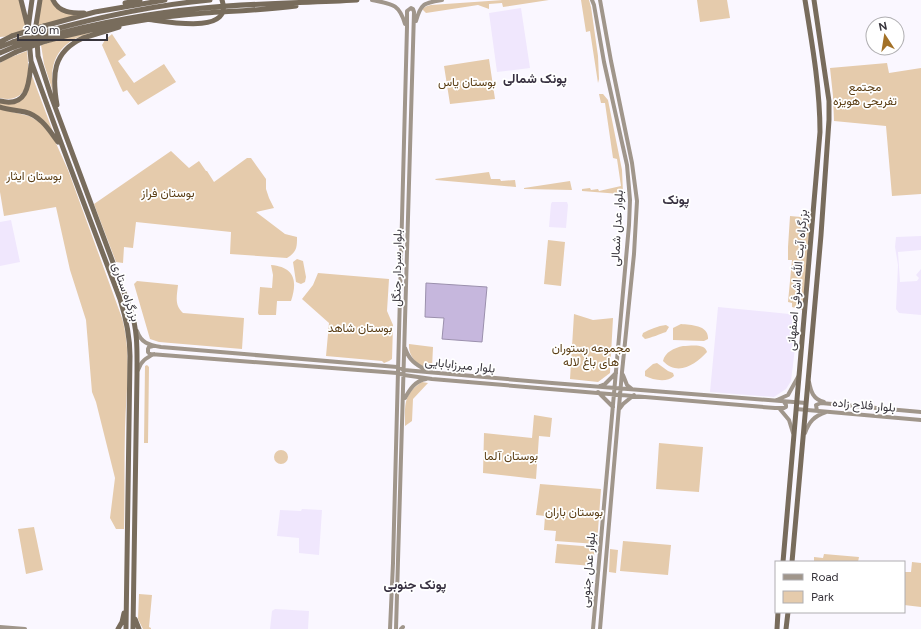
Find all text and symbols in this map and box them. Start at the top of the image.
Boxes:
scale bar [18,16,107,42]
north arrow [865,16,905,56]
text: N [878,19,889,34]
text: 200 m [24,23,59,37]
district label: پونک شمالی [503,71,567,88]
park label: بوستان یاس [438,75,496,90]
park label: مجتمع تفریحی هویزه [833,80,897,109]
park label: بوستان ایثار [5,169,62,184]
park label: بوستان فراز [140,186,195,201]
street label: بلوار عدل شمالی [608,189,627,267]
district label: پونک [663,192,690,209]
street label: بزرگراه آیت الله اشرفی اصفهانی [784,209,811,351]
street label: بلوار سردار جنگل [389,229,406,307]
street label: بزرگراه ستاری [108,261,143,324]
park label: بوستان شاهد [328,321,392,336]
park label: مجموعه رستوران های باغ لاله [552,341,630,371]
street label: بلوار میرزابابایی [424,354,496,377]
street label: بلوار فلاح زاده [832,395,896,417]
park label: بوستان آلما [484,449,538,464]
park label: بوستان باران [545,505,603,520]
street label: بلوار عدل جنوبی [578,532,599,608]
legend [775,561,905,613]
text: Road [811,570,839,584]
district label: پونک جنوبی [384,577,447,594]
text: Park [811,590,834,604]

